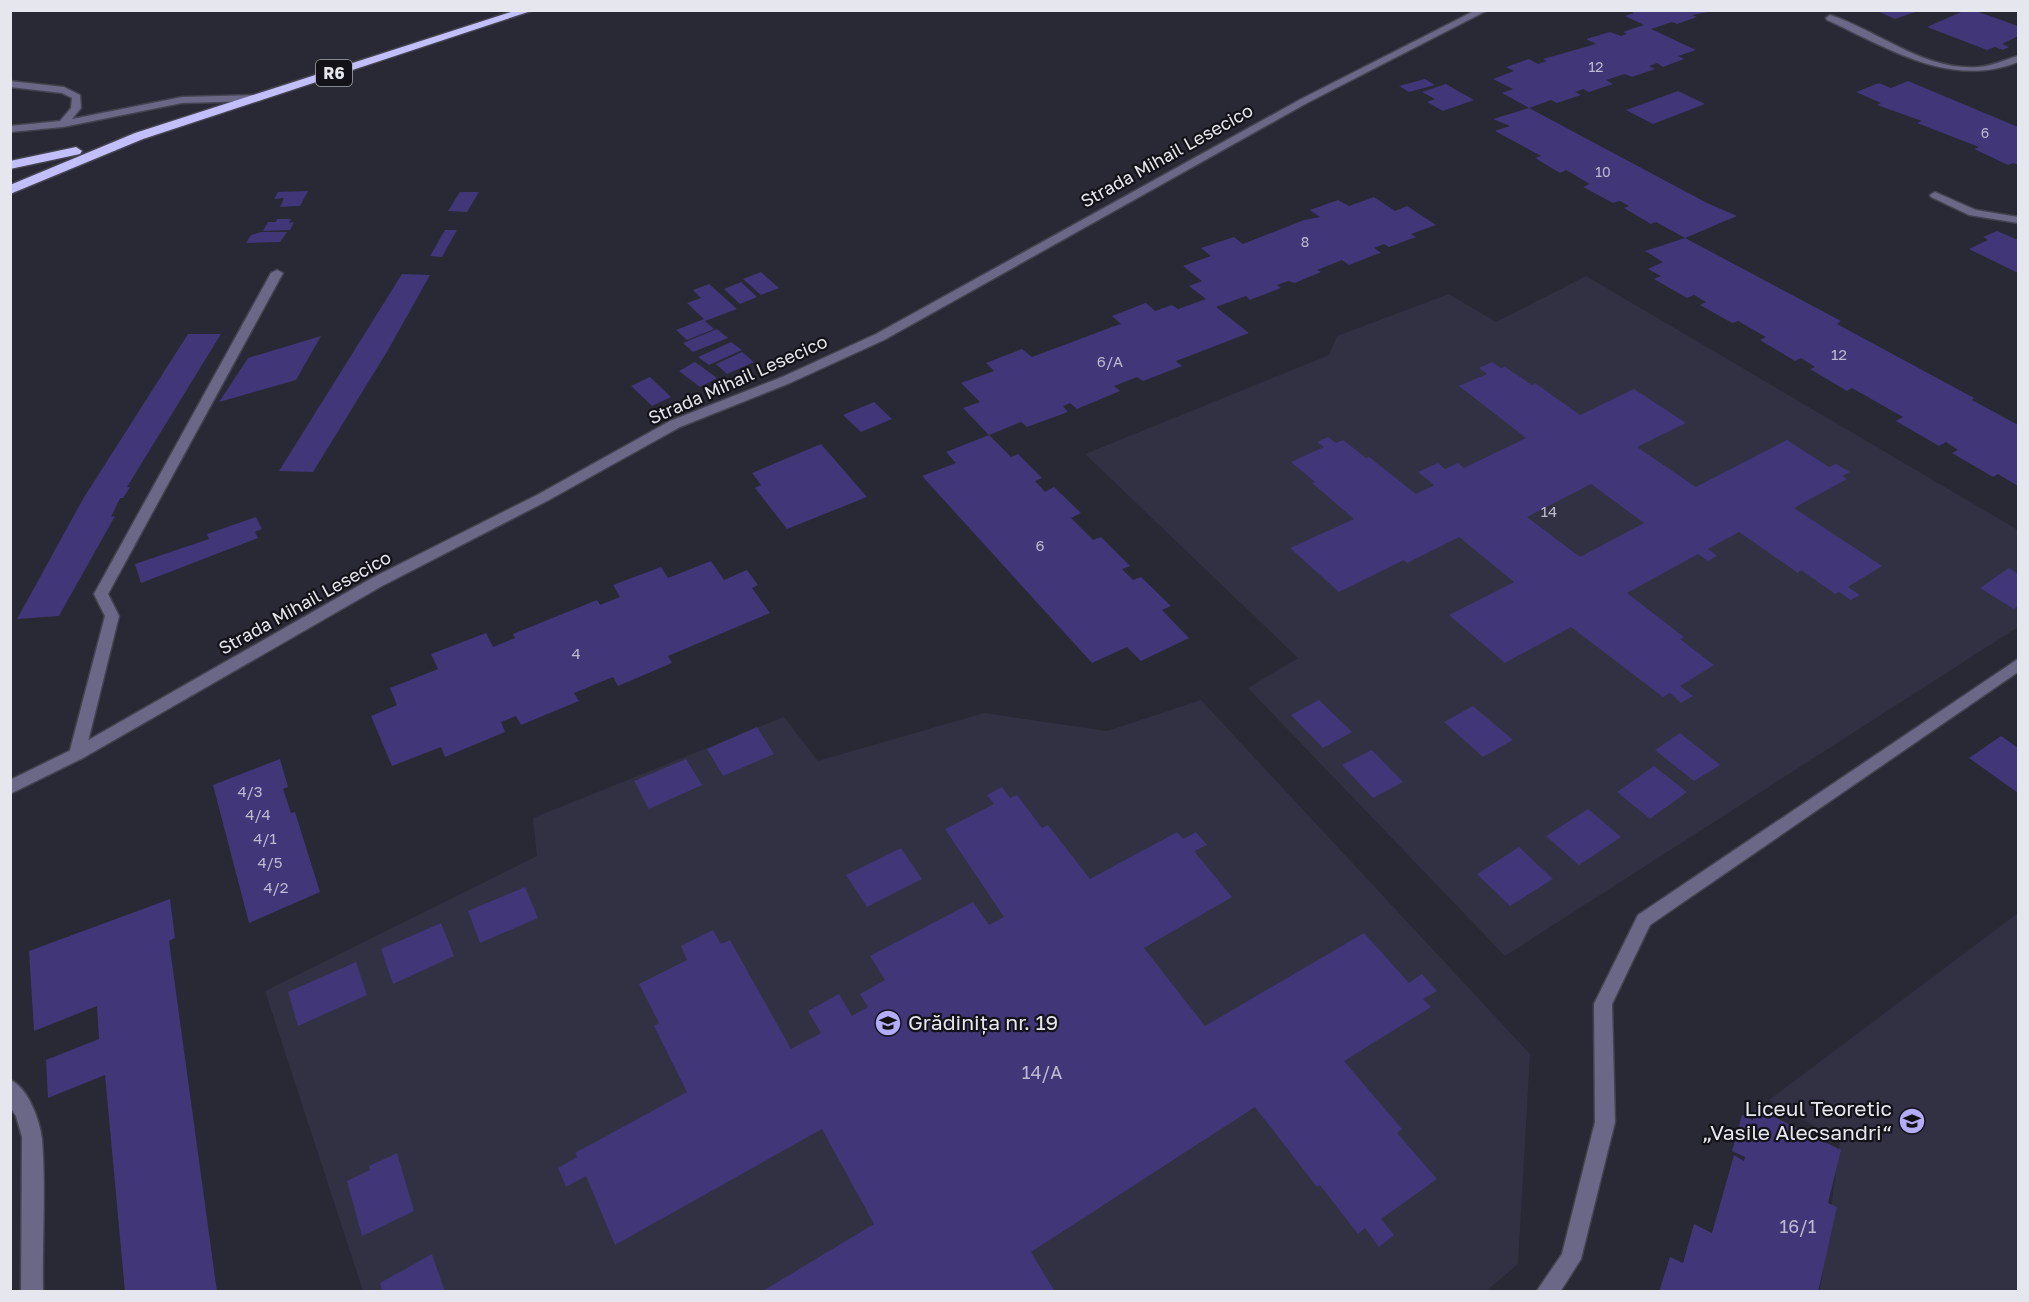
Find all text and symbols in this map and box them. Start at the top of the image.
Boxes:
house number: 12 [1589,58,1603,75]
road number: R6 [316,60,352,86]
street label: Strada Mihail Lesecico [1077,99,1256,212]
house number: 6 [1981,124,1989,141]
house number: 10 [1595,163,1611,180]
house number: 8 [1301,233,1309,250]
street label: Strada Mihail Lesecico [645,330,830,428]
house number: 12 [1831,345,1847,363]
house number: 6/A [1097,352,1123,370]
house number: 14 [1541,502,1557,520]
house number: 6 [1035,536,1045,554]
street label: Strada Mihail Lesecico [215,546,394,659]
house number: 4 [571,644,581,662]
house number: 4/3 [237,782,263,800]
house number: 4/4 [245,805,271,823]
house number: 4/1 [253,829,277,847]
house number: 4/5 [257,853,283,871]
house number: 4/2 [263,878,289,896]
school or university icon: Grădinița nr. 19 [873,1008,903,1038]
place label: Grădinița nr. 19 [908,1009,1058,1035]
house number: 14/A [1022,1061,1062,1083]
place label: Liceul Teoretic „Vasile Alecsandri“ [1702,1095,1892,1145]
school or university icon: Liceul Teoretic „Vasile Alecsandri“ [1897,1106,1927,1136]
house number: 16/1 [1780,1215,1817,1237]

